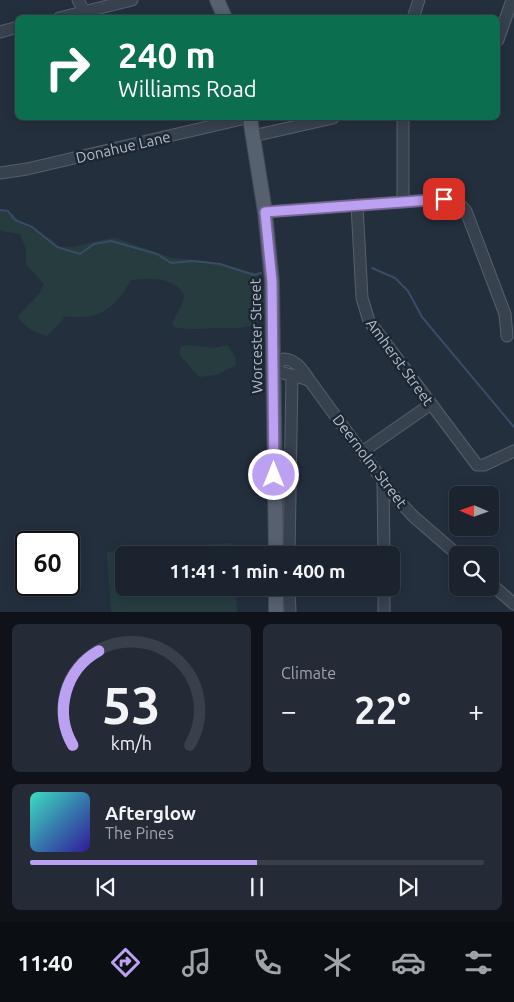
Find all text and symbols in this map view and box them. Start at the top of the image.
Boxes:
icon: right [35,35,100,100]
text: 240 m [118,35,216,75]
text: Williams Road [118,76,257,101]
street label: Donahue Lane [74,128,172,166]
pin [423,178,465,220]
icon: arrive [430,185,458,213]
street label: Worcester Street [246,278,266,394]
street label: Amherst Street [363,315,437,409]
street label: Deernolm Street [329,411,411,511]
position arrow [247,448,299,500]
north arrow [449,486,499,536]
map controls [449,486,499,596]
speed limit sign: 60 [15,531,80,596]
button: search [449,546,499,596]
text: 11:41 · 1 min · 400 m [170,560,345,582]
text: Climate [281,664,336,682]
text: 53 [102,676,161,734]
text: 22° [354,689,411,731]
text: − [281,695,297,726]
text: + [468,695,484,726]
text: km/h [111,733,152,753]
text: Afterglow [105,802,196,824]
text: The Pines [105,824,174,842]
icon: previous [92,873,120,901]
icon: pause [243,873,271,901]
icon: next [394,873,422,901]
icon: directions [108,945,143,980]
icon: music [179,945,214,980]
icon: phone [250,945,285,980]
icon: climate [320,945,355,980]
icon: car [391,945,426,980]
icon: filters [461,945,496,980]
text: 11:40 [18,950,73,975]

